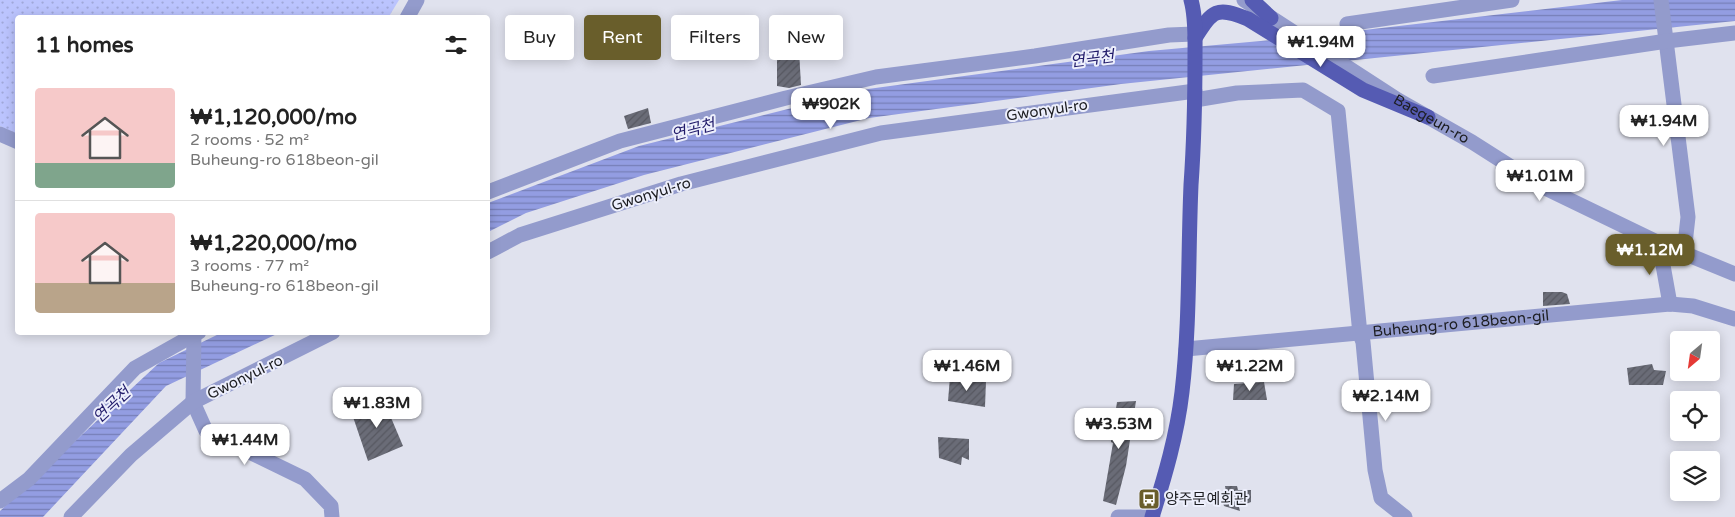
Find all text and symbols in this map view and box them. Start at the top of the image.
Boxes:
chip: Buy [505,15,574,60]
chip: Rent [584,15,661,60]
chip: Filters [671,15,759,60]
chip: New [769,15,843,60]
pin: ₩1.94M [1280,26,1362,68]
icon: filters [442,31,470,59]
text: ₩1.94M [1287,32,1355,52]
text: 11 homes [35,33,134,58]
water label: 연곡천 [1069,46,1117,72]
pin: ₩902K [796,88,866,130]
street label: Baegeun-ro [1390,90,1473,148]
text: ₩902K [802,94,860,114]
street label: Gwonyul-ro [1005,95,1089,125]
pin: ₩1.94M [1623,104,1705,147]
text: ₩1,120,000/mo [190,105,357,130]
icon: home [75,108,135,168]
text: ₩1.94M [1630,111,1698,131]
water label: 연곡천 [669,114,719,145]
text: 2 rooms · 52 m² [190,130,309,150]
text: Buheung-ro 618beon-gil [190,150,379,170]
pin: ₩1.01M [1499,160,1581,202]
text: ₩1.01M [1506,166,1574,186]
street label: Gwonyul-ro [609,173,693,215]
text: ₩1,220,000/mo [190,231,357,256]
icon: home [75,233,135,293]
pin: ₩1.12M [1609,234,1691,276]
text: ₩1.12M [1616,240,1684,260]
text: 3 rooms · 77 m² [190,256,309,276]
text: Buheung-ro 618beon-gil [190,276,379,296]
street label: Buheung-ro 618beon-gil [1372,306,1550,341]
north arrow [1670,331,1720,381]
map controls [1670,331,1720,501]
pin: ₩1.46M [926,350,1008,392]
pin: ₩1.22M [1209,350,1291,392]
street label: Gwonyul-ro [204,351,286,403]
text: ₩1.46M [934,356,1000,376]
text: ₩1.22M [1216,356,1284,376]
pin: ₩2.14M [1345,380,1427,422]
water label: 연곡천 [89,381,137,427]
pin: ₩1.83M [336,386,418,429]
text: ₩2.14M [1352,386,1420,406]
button: locate [1670,391,1720,441]
text: ₩1.83M [344,393,410,413]
pin: ₩3.53M [1078,408,1160,450]
text: ₩3.53M [1085,414,1153,434]
pin: ₩1.44M [204,424,286,466]
text: ₩1.44M [212,430,278,450]
button: layers [1670,451,1720,501]
bus stop icon: 양주문예회관 [1137,487,1161,511]
place label: 양주문예회관 [1165,490,1248,508]

